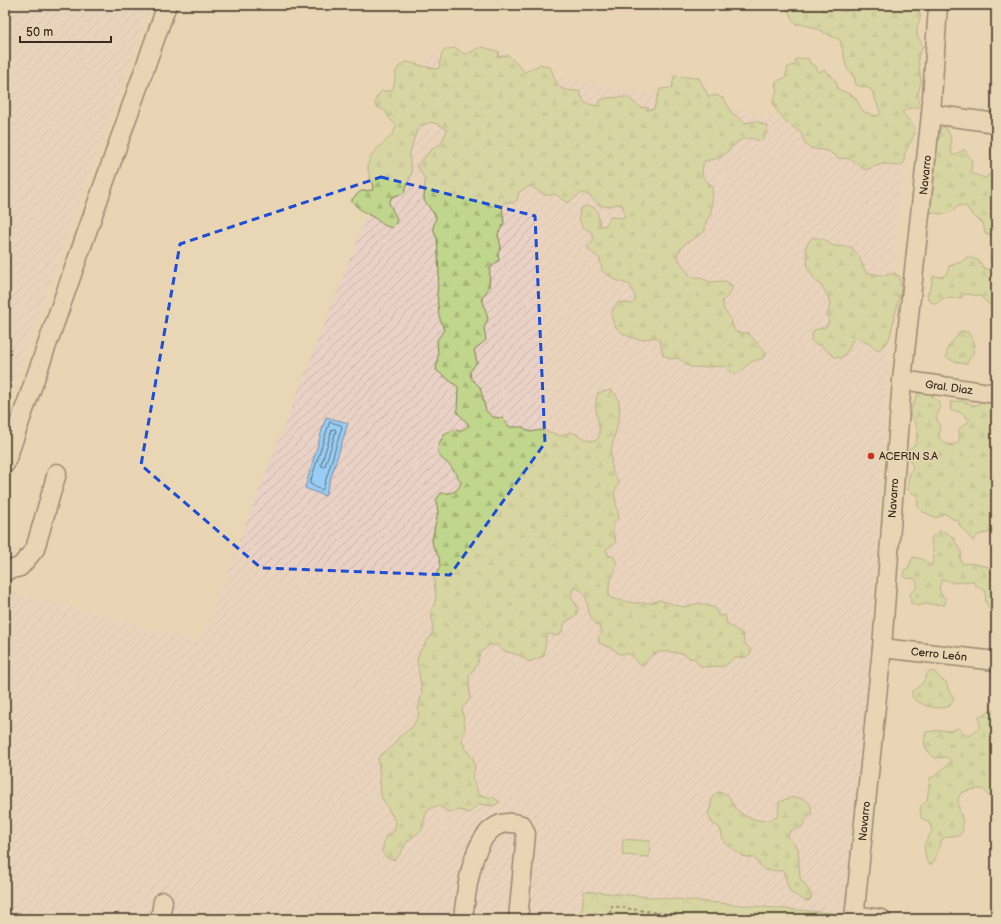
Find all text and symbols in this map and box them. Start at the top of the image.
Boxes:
scale bar [20,18,111,44]
text: 50 m [26,25,53,40]
street label: Navarro [917,155,934,196]
street label: Gral. Diaz [924,378,974,397]
place label: ACERIN S.A [879,450,938,463]
marker: ACERIN S.A [866,451,876,461]
street label: Navarro [886,478,901,518]
street label: Cerro León [910,645,968,664]
street label: Navarro [856,801,873,842]

